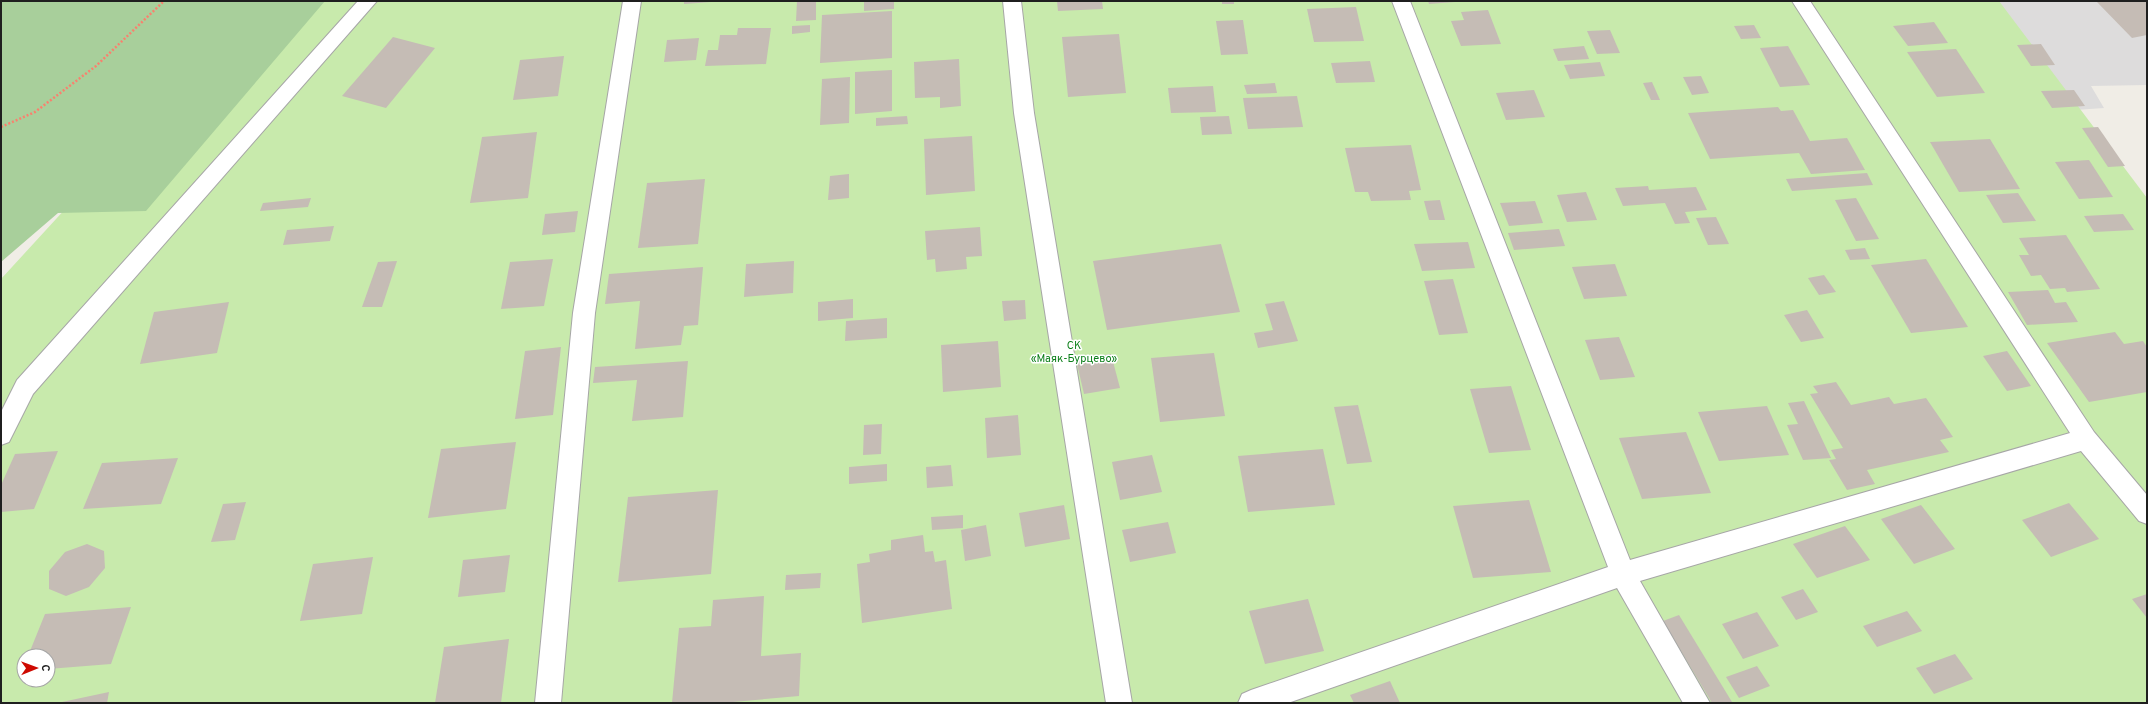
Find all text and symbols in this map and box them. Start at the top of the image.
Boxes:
park label: СК «Маяк-Бурцево» [1031,339,1117,366]
north arrow [16,648,56,688]
text: С [38,664,52,671]

